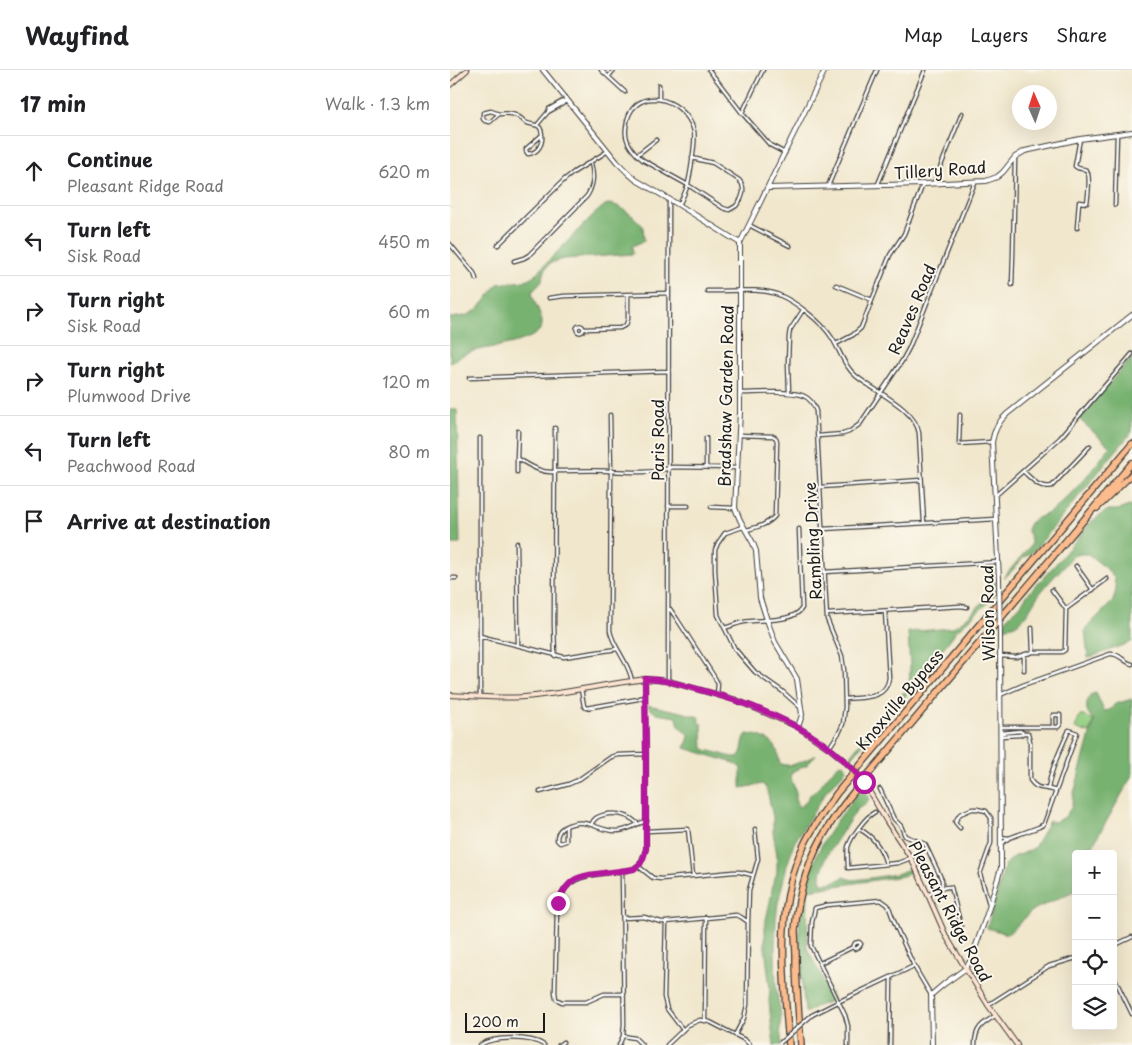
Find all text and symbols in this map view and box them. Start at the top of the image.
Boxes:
text: Wayfind [25,17,129,53]
text: Map [904,21,943,48]
text: Layers [971,21,1028,48]
text: Share [1056,21,1107,48]
north arrow [1012,85,1057,130]
text: 17 min [20,87,86,119]
text: Walk · 1.3 km [325,91,430,115]
text: Continue [67,145,153,173]
street label: Tillery Road [893,154,987,184]
icon: ahead [20,157,48,185]
text: 620 m [378,159,430,183]
text: Pleasant Ridge Road [67,173,224,197]
text: Turn left [67,215,151,243]
icon: left [20,227,48,255]
text: 450 m [378,229,430,253]
text: Sisk Road [67,243,141,267]
street label: Reaves Road [881,260,941,358]
text: Turn right [67,285,165,313]
icon: right [20,297,48,325]
text: 60 m [388,299,430,323]
street label: Bradshaw Garden Road [711,305,739,487]
text: Sisk Road [67,313,141,337]
text: Turn right [67,355,165,383]
icon: right [20,367,48,395]
text: 120 m [383,369,430,393]
text: Plumwood Drive [67,383,191,407]
street label: Paris Road [645,399,669,481]
text: Turn left [67,425,151,453]
icon: left [20,437,48,465]
text: 80 m [388,439,430,463]
text: Peachwood Road [67,453,196,477]
street label: Rambling Drive [797,482,827,600]
icon: arrive [20,507,48,535]
text: Arrive at destination [67,507,271,535]
street label: Wilson Road [974,565,1000,661]
street label: Knoxville Bypass [849,643,949,755]
route start [853,771,876,794]
street label: Pleasant Ridge Road [904,836,998,986]
map controls [1072,850,1117,1030]
button: + [1072,850,1117,895]
route end [547,892,570,915]
button: − [1072,895,1117,940]
button: locate [1072,940,1117,985]
button: layers [1072,985,1117,1030]
scale bar [465,1010,545,1033]
text: 200 m [472,1011,519,1032]

